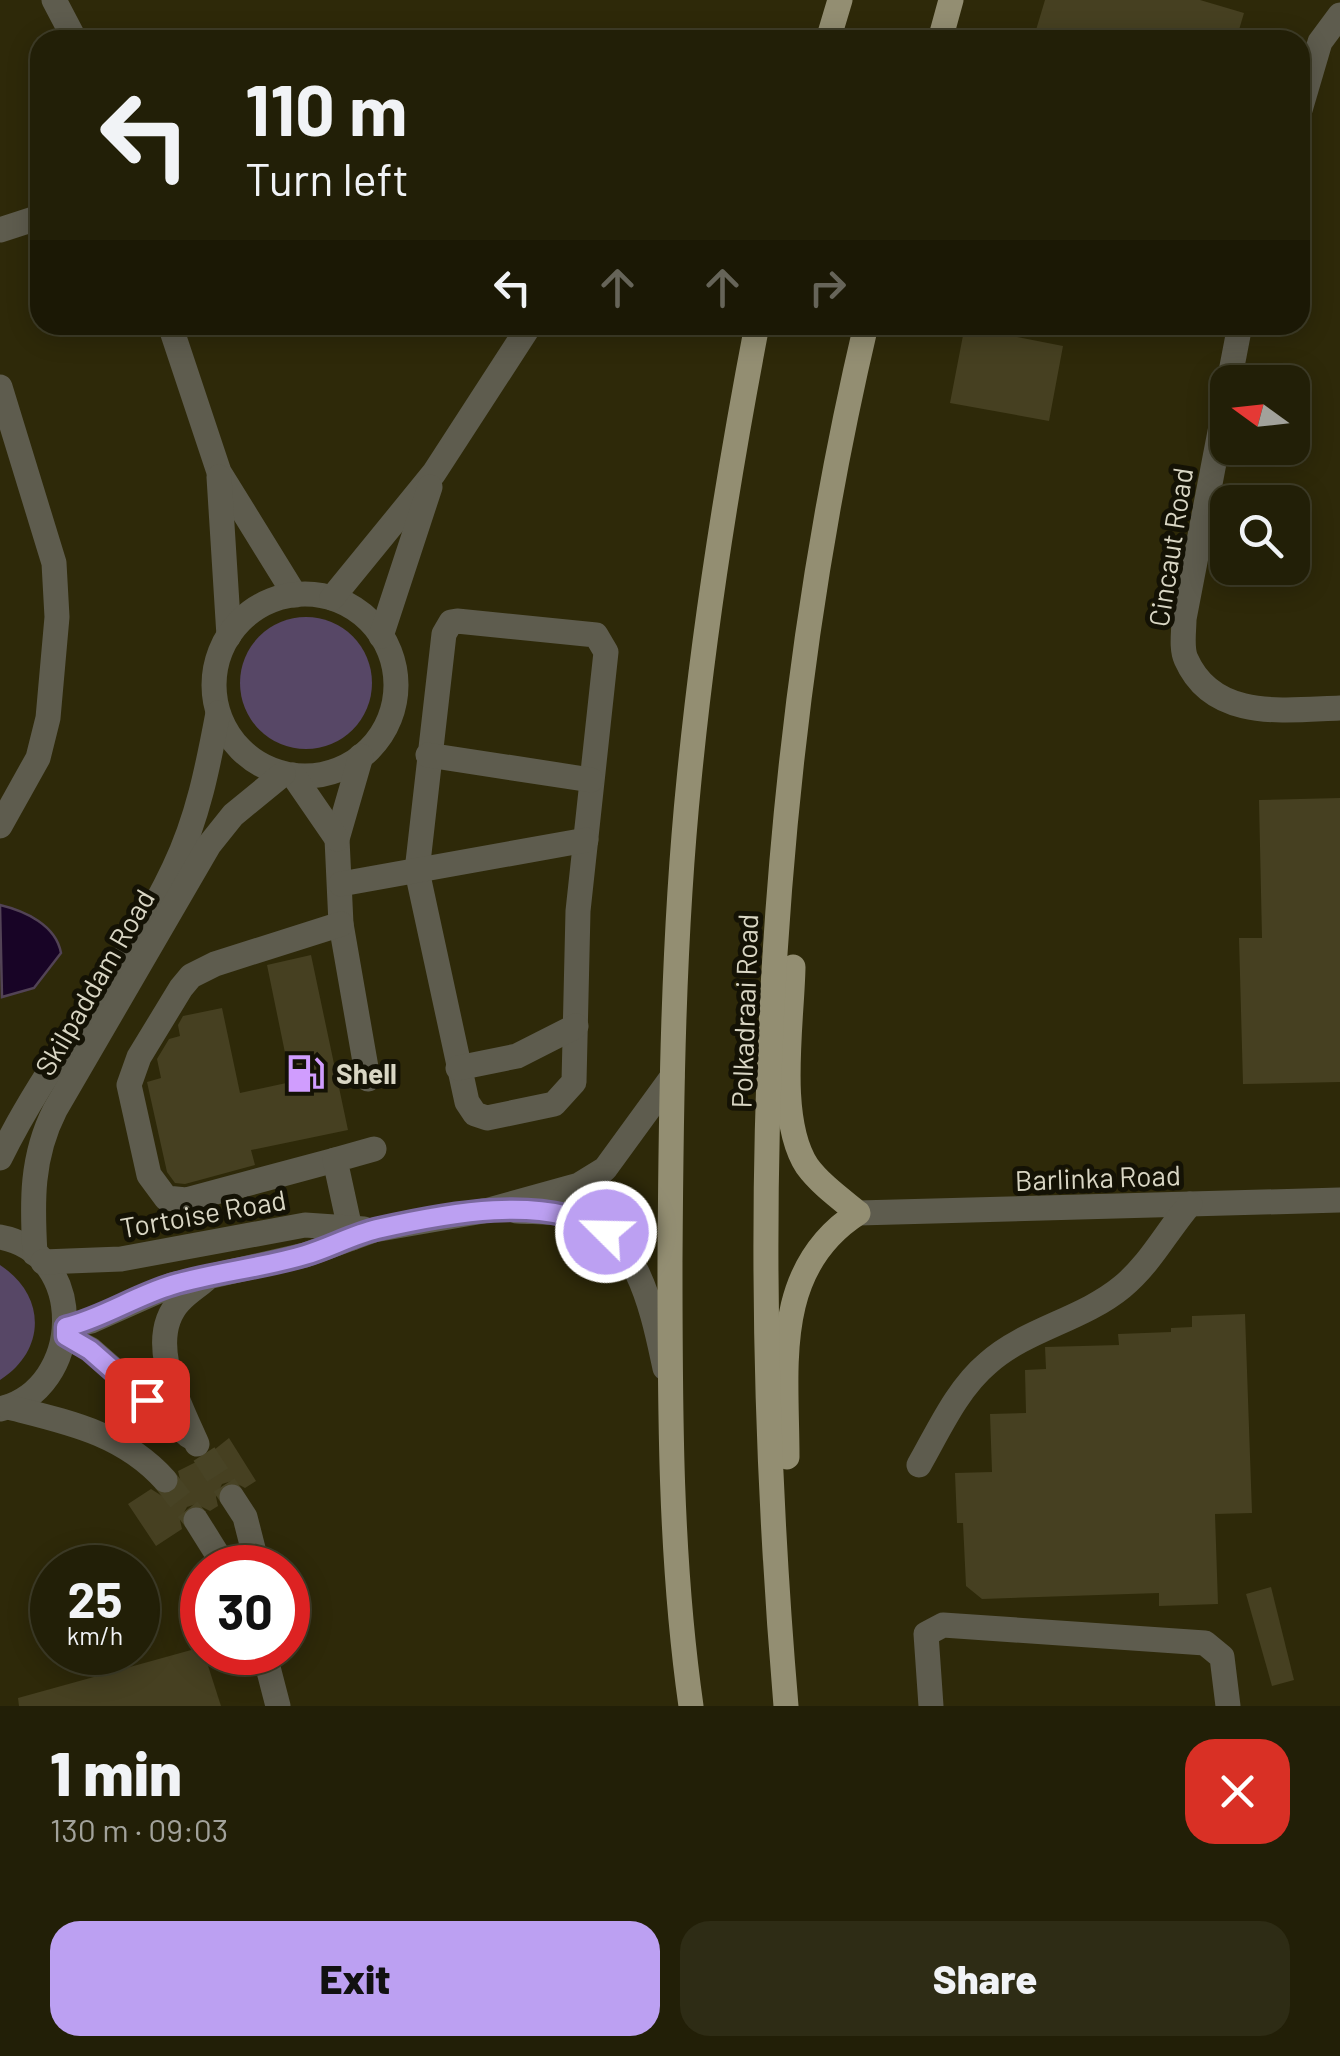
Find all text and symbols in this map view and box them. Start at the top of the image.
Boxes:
text: 110 m [245,66,407,150]
icon: left [80,70,210,200]
text: Turn left [245,151,409,205]
icon: left [485,260,540,315]
icon: ahead [590,260,645,315]
icon: ahead [695,260,750,315]
icon: right [800,260,855,315]
north arrow [1210,365,1310,465]
map controls [1210,365,1310,585]
street label: Cincaut Road [1141,465,1199,629]
button: search [1210,485,1310,585]
street label: Skilpaddam Road [27,883,161,1081]
street label: Polkadraai Road [724,913,764,1109]
fuel station icon: Shell [285,1052,327,1094]
place label: Shell [336,1056,397,1090]
street label: Barlinka Road [1014,1157,1182,1197]
position arrow [554,1180,658,1284]
street label: Tortoise Road [117,1182,289,1244]
pin [105,1358,190,1443]
icon: arrive [120,1373,175,1428]
speed limit sign: 30 [180,1545,310,1675]
text: 25 [68,1568,122,1628]
text: km/h [67,1620,123,1650]
text: 1 min [50,1736,182,1808]
button: close [1185,1739,1290,1844]
text: 130 m · 09:03 [50,1810,228,1848]
button: Exit [50,1921,660,2036]
button: Share [680,1921,1290,2036]

